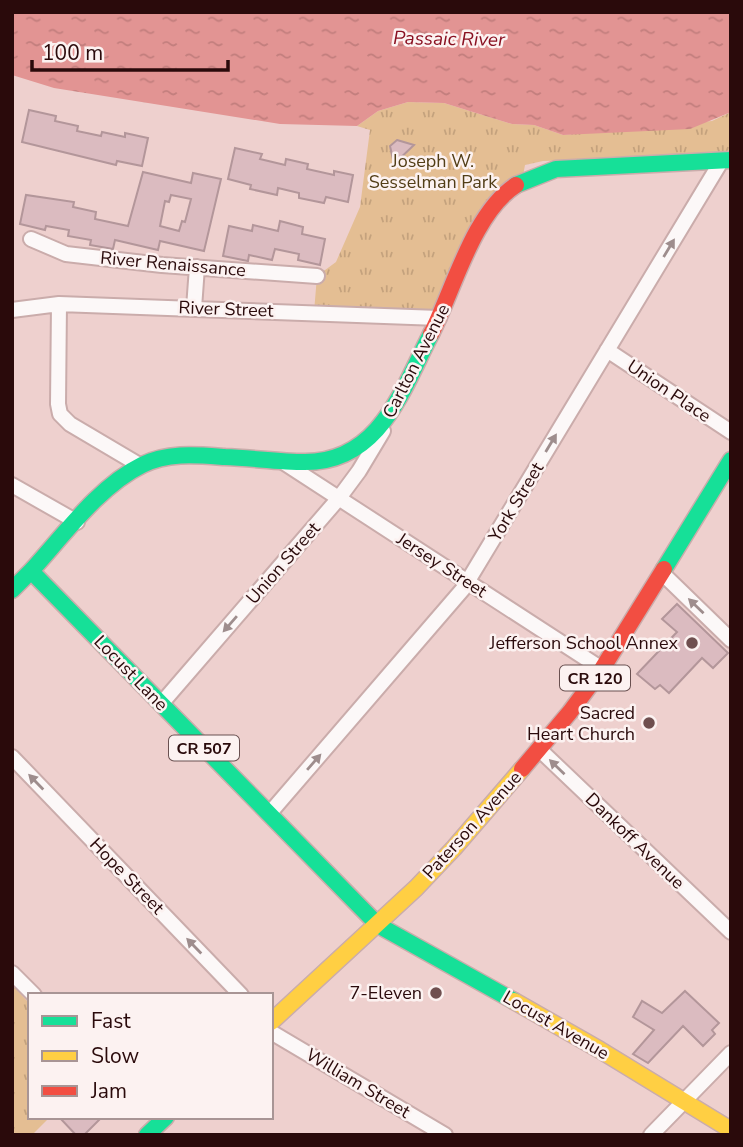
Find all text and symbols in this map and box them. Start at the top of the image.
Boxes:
water label: Passaic River [393,25,506,53]
scale bar [32,28,228,72]
text: 100 m [42,39,103,67]
park label: Joseph W. Sesselman Park [369,149,498,194]
one-way arrow [663,239,675,258]
street label: River Renaissance [99,246,247,282]
street label: River Street [178,295,275,323]
street label: Carlton Avenue [377,300,455,422]
street label: Union Place [622,354,716,428]
one-way arrow [545,434,558,453]
street label: York Street [482,457,549,547]
street label: Union Street [241,516,326,609]
street label: Jersey Street [391,526,492,603]
one-way arrow [688,599,705,615]
one-way arrow [223,615,238,632]
street label: Locust Lane [89,630,173,716]
place label: Jefferson School Annex [489,631,679,655]
marker: Jefferson School Annex [684,635,700,651]
road number: CR 120 [560,666,630,691]
place label: Sacred Heart Church [527,701,635,746]
marker: Sacred Heart Church [641,715,657,731]
road number: CR 507 [169,736,239,761]
one-way arrow [306,753,322,771]
one-way arrow [549,759,566,775]
street label: Paterson Avenue [417,766,527,884]
one-way arrow [29,774,45,791]
street label: Dankoff Avenue [580,787,690,895]
street label: Hope Street [84,833,170,920]
one-way arrow [185,937,202,954]
place label: 7-Eleven [349,981,422,1005]
marker: 7-Eleven [428,985,444,1001]
street label: Locust Avenue [499,985,613,1065]
legend [28,993,273,1119]
text: Fast [91,1007,131,1035]
text: Slow [91,1042,140,1070]
street label: William Street [301,1042,415,1124]
text: Jam [90,1077,127,1105]

